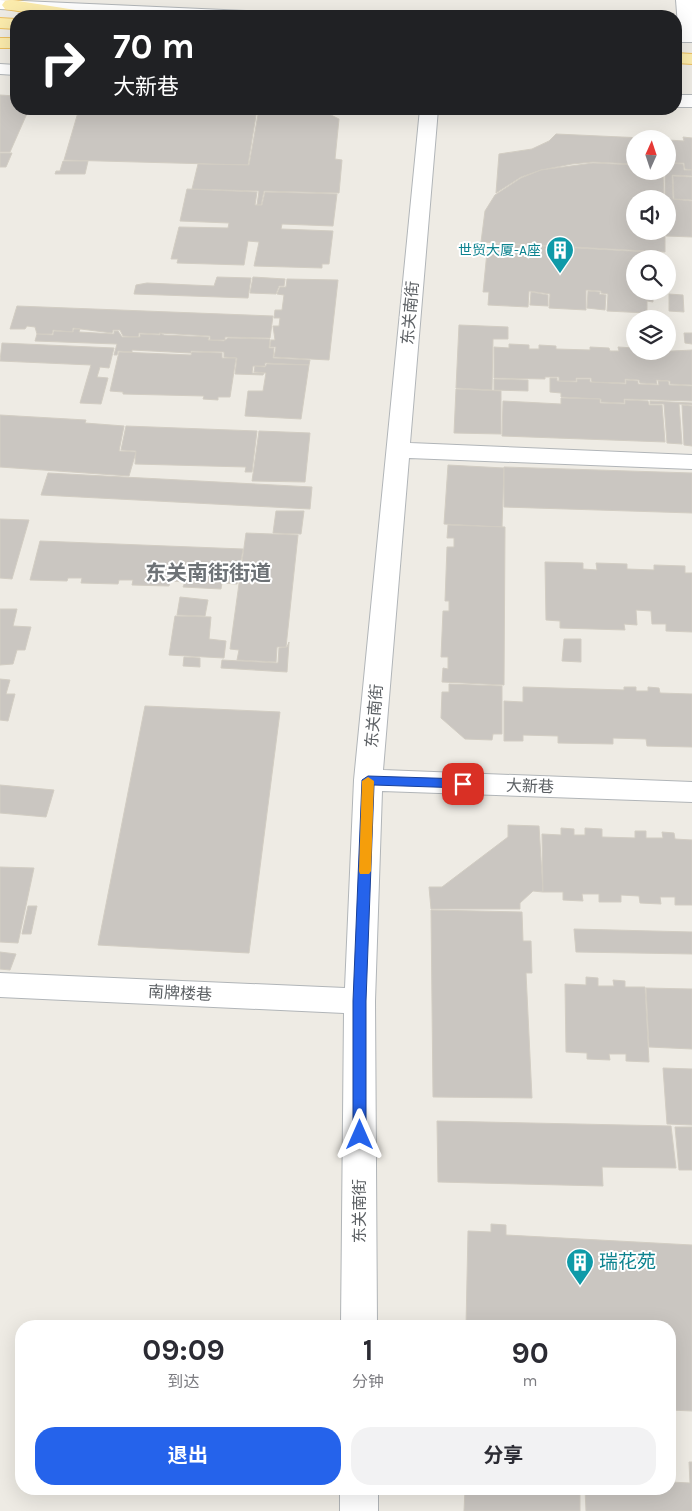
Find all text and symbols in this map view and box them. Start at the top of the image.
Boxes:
text: 70 m [113,26,195,67]
icon: right [30,30,95,95]
text: 大新巷 [113,74,179,100]
north arrow [626,130,676,180]
map controls [626,130,676,360]
button: sound [626,190,676,240]
building icon: 世贸大厦-A座 [545,235,575,274]
place label: 世贸大厦-A座 [458,242,541,259]
button: search [626,250,676,300]
street label: 东关南街 [398,280,422,346]
button: layers [626,310,676,360]
district label: 东关南街街道 [145,561,271,585]
street label: 东关南街 [362,683,386,749]
pin [442,763,484,805]
icon: arrive [449,770,477,798]
street label: 大新巷 [506,776,554,796]
street label: 南牌楼巷 [148,982,212,1004]
position arrow [333,1108,385,1160]
street label: 东关南街 [350,1179,369,1243]
building icon: 瑞花苑 [565,1247,595,1286]
place label: 瑞花苑 [599,1251,656,1273]
text: 09:09 [142,1332,225,1368]
text: 1 [363,1332,374,1368]
text: 90 [511,1335,549,1371]
text: m [523,1371,538,1390]
text: 到达 [168,1372,200,1391]
text: 分钟 [352,1372,384,1391]
button: 退出 [35,1427,341,1485]
button: 分享 [351,1427,656,1485]

